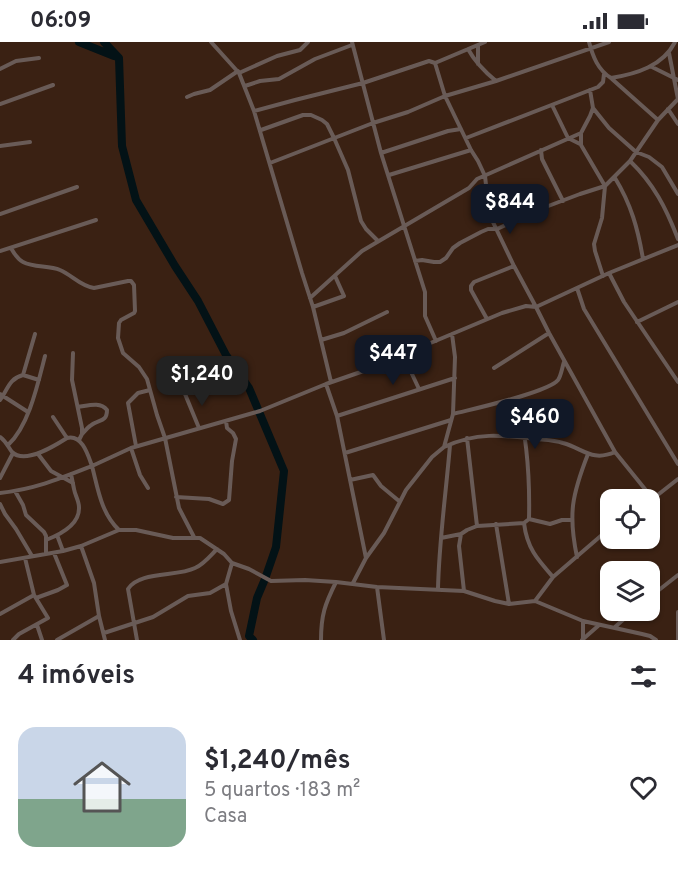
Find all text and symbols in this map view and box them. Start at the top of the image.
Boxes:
text: 06:09 [30,8,91,35]
pin: $844 [474,184,546,235]
text: $844 [485,190,535,216]
pin: $447 [357,335,429,386]
text: $447 [369,341,417,367]
pin: $1,240 [153,356,251,407]
text: $1,240 [170,362,234,388]
pin: $460 [499,399,571,450]
text: $460 [510,405,560,431]
map controls [600,489,660,621]
button: locate [600,489,660,549]
button: layers [600,561,660,621]
text: 4 imóveis [18,660,135,693]
icon: filters [627,660,660,693]
text: $1,240/mês [204,745,351,778]
icon: home [66,751,138,823]
icon: heart [627,771,660,804]
text: 5 quartos · 183 m² [204,778,360,804]
text: Casa [204,804,247,830]

